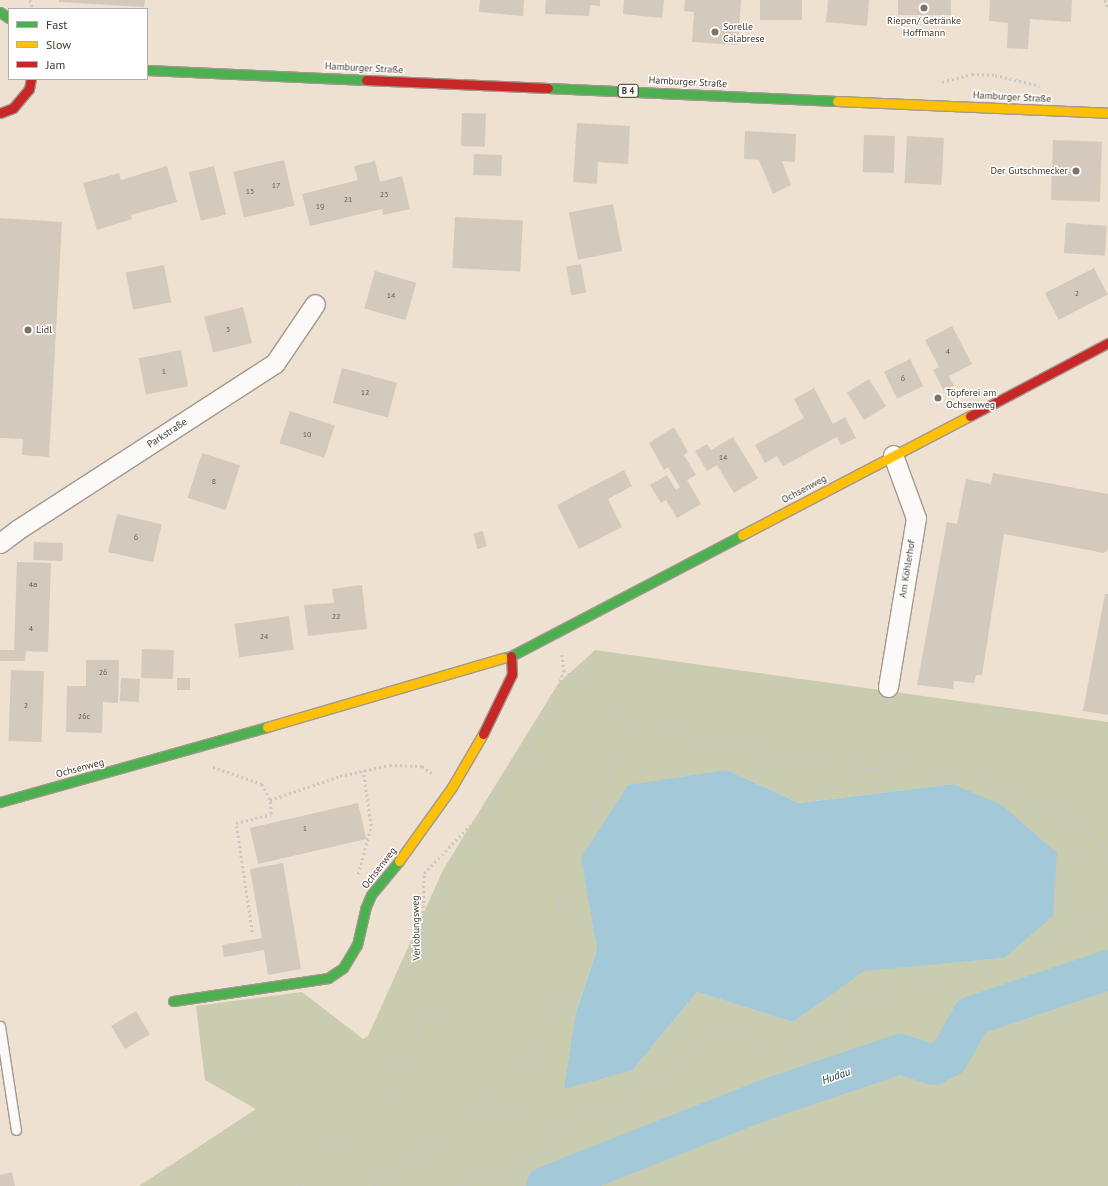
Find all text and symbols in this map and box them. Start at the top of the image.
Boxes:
marker: Riepen/ Getränke Hoffmann [919,3,929,13]
legend [8,8,148,80]
place label: Riepen/ Getränke Hoffmann [887,14,961,38]
text: Fast [46,17,67,32]
place label: Sorelle Calabrese [723,20,765,44]
marker: Sorelle Calabrese [710,27,720,37]
text: Slow [46,37,71,52]
text: Jam [46,57,65,72]
street label: Hamburger Straße [324,60,404,76]
street label: Hamburger Straße [648,74,728,90]
road number: B 4 [617,84,639,98]
street label: Hamburger Straße [972,89,1052,105]
place label: Der Gutschmecker [990,165,1068,177]
marker: Der Gutschmecker [1071,166,1081,176]
house number: 17 [272,181,280,191]
house number: 15 [246,187,254,197]
house number: 23 [380,190,388,200]
house number: 21 [344,195,352,205]
house number: 19 [316,202,324,212]
house number: 2 [1075,289,1079,299]
house number: 14 [387,291,395,301]
place label: Lidl [36,324,52,336]
marker: Lidl [23,325,33,335]
house number: 3 [226,325,230,335]
house number: 4 [946,347,950,357]
house number: 1 [162,367,166,377]
house number: 6 [901,374,905,384]
place label: Töpferei am Ochsenweg [946,386,996,410]
house number: 12 [361,388,369,398]
marker: Töpferei am Ochsenweg [933,393,943,403]
street label: Parkstraße [145,416,189,450]
house number: 10 [303,430,311,440]
house number: 14 [719,453,727,463]
street label: Ochsenweg [779,472,829,506]
house number: 8 [212,477,216,487]
house number: 6 [134,533,138,543]
street label: Am Köhlerhof [897,539,917,599]
house number: 4a [29,580,37,590]
house number: 22 [332,612,340,622]
house number: 4 [29,624,33,634]
house number: 24 [260,632,268,642]
house number: 26 [99,668,107,678]
house number: 2 [24,701,28,711]
house number: 26c [78,712,90,722]
street label: Ochsenweg [55,756,105,780]
house number: 1 [303,824,307,834]
street label: Ochsenweg [359,845,399,891]
street label: Verlobungsweg [409,895,423,961]
water label: Hudau [820,1065,852,1087]

